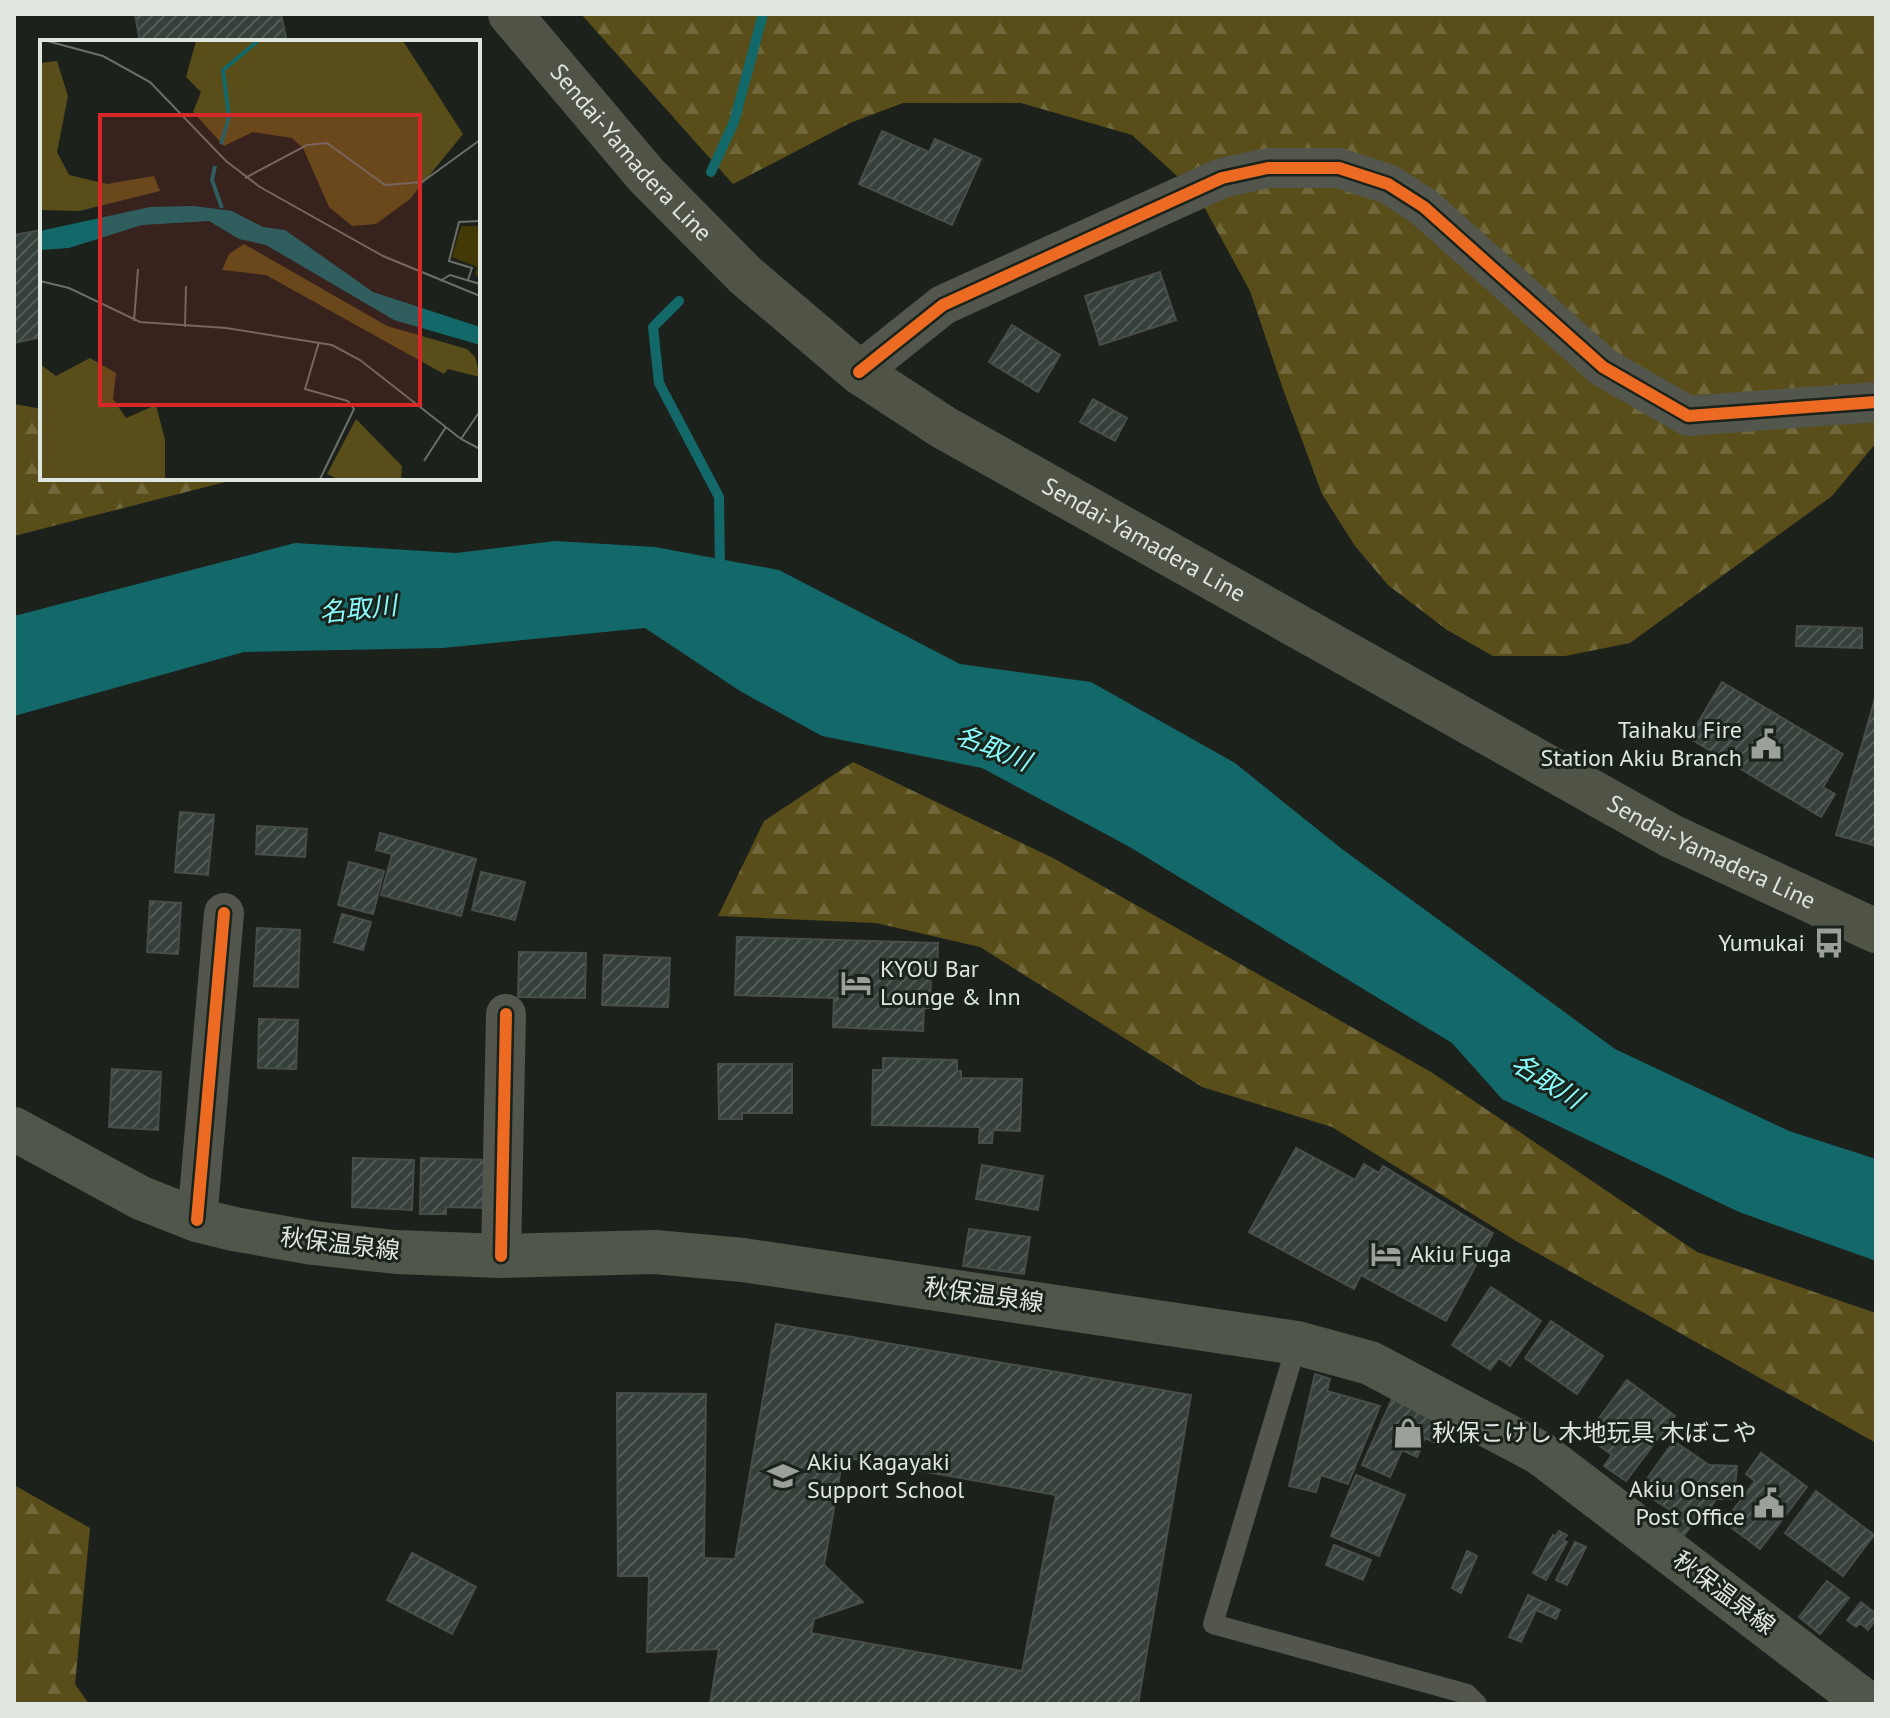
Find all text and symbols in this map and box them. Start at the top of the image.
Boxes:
inset map [40,40,480,480]
street label: Sendai-Yamadera Line [544,57,719,248]
street label: Sendai-Yamadera Line [1037,470,1251,609]
water label: 名取川 [317,588,401,629]
place label: Taihaku Fire Station Akiu Branch [1541,714,1742,773]
water label: 名取川 [951,718,1038,779]
public building icon: Taihaku Fire Station Akiu Branch [1749,727,1783,761]
street label: Sendai-Yamadera Line [1602,787,1821,916]
bus stop icon: Yumukai [1812,926,1846,960]
place label: Yumukai [1718,927,1805,958]
place label: KYOU Bar Lounge & Inn [880,953,1021,1012]
hotel icon: KYOU Bar Lounge & Inn [839,966,873,1000]
water label: 名取川 [1505,1046,1592,1117]
street label: 秋保温泉線 [279,1221,402,1266]
hotel icon: Akiu Fuga [1369,1237,1403,1271]
place label: Akiu Fuga [1410,1238,1511,1269]
street label: 秋保温泉線 [922,1271,1046,1318]
shop icon: 秋保こけし 木地玩具 木ぼこや [1391,1416,1425,1450]
place label: 秋保こけし 木地玩具 木ぼこや [1432,1417,1757,1448]
place label: Akiu Kagayaki Support School [807,1446,964,1505]
school or university icon: Akiu Kagayaki Support School [766,1459,800,1493]
place label: Akiu Onsen Post Office [1629,1473,1745,1532]
public building icon: Akiu Onsen Post Office [1752,1486,1786,1520]
street label: 秋保温泉線 [1667,1544,1782,1641]

